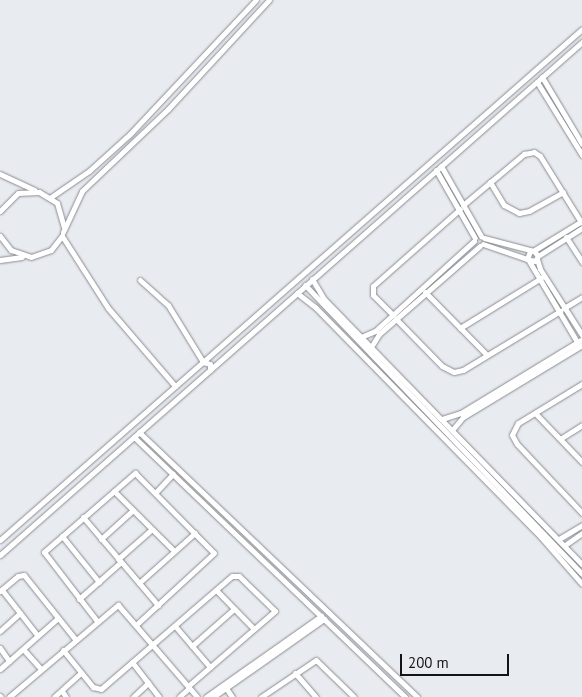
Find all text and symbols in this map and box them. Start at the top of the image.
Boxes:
scale bar [402,644,511,676]
text: 200 m [408,653,449,672]

